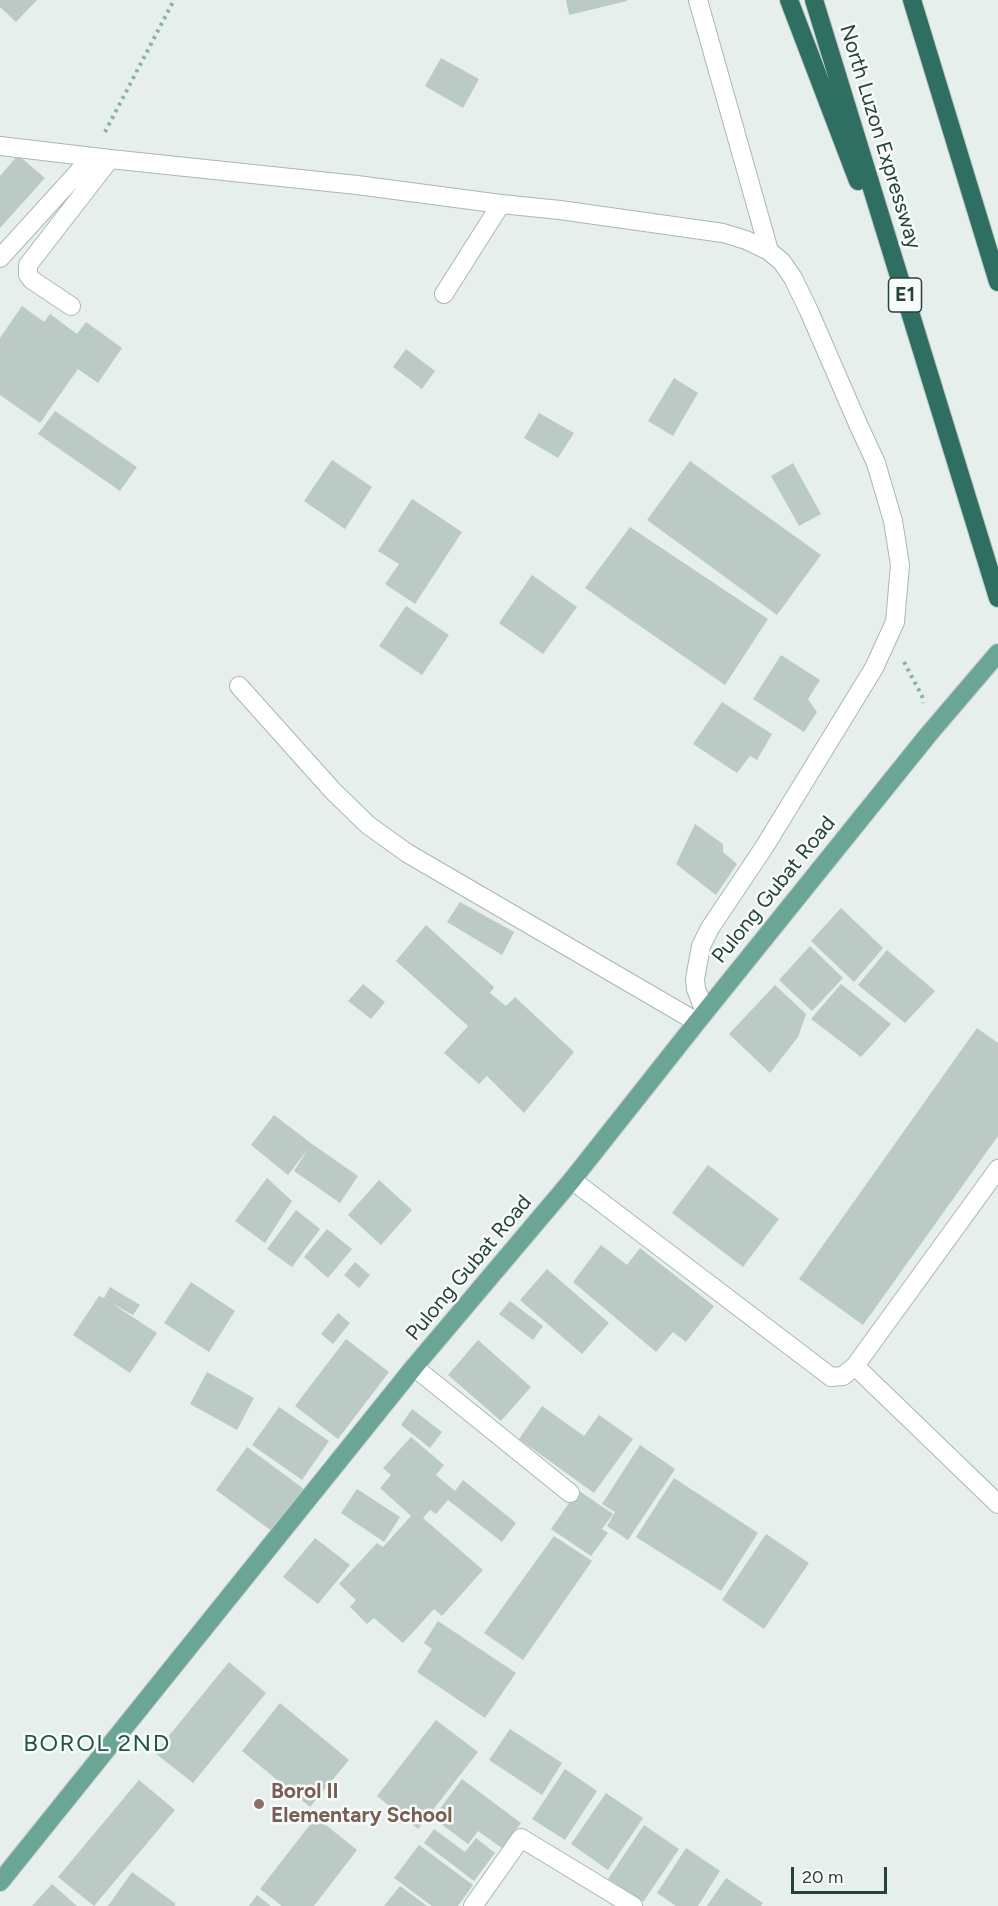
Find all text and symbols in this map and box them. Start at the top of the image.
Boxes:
street label: North Luzon Expressway [834,22,926,252]
road number: E1 [888,278,922,312]
street label: Pulong Gubat Road [707,811,841,969]
street label: Pulong Gubat Road [401,1190,537,1346]
district label: BOROL 2ND [23,1730,171,1758]
place label: Borol II Elementary School [271,1779,452,1829]
marker: Borol II Elementary School [252,1797,266,1811]
scale bar [794,1855,890,1893]
text: 20 m [802,1866,843,1888]

